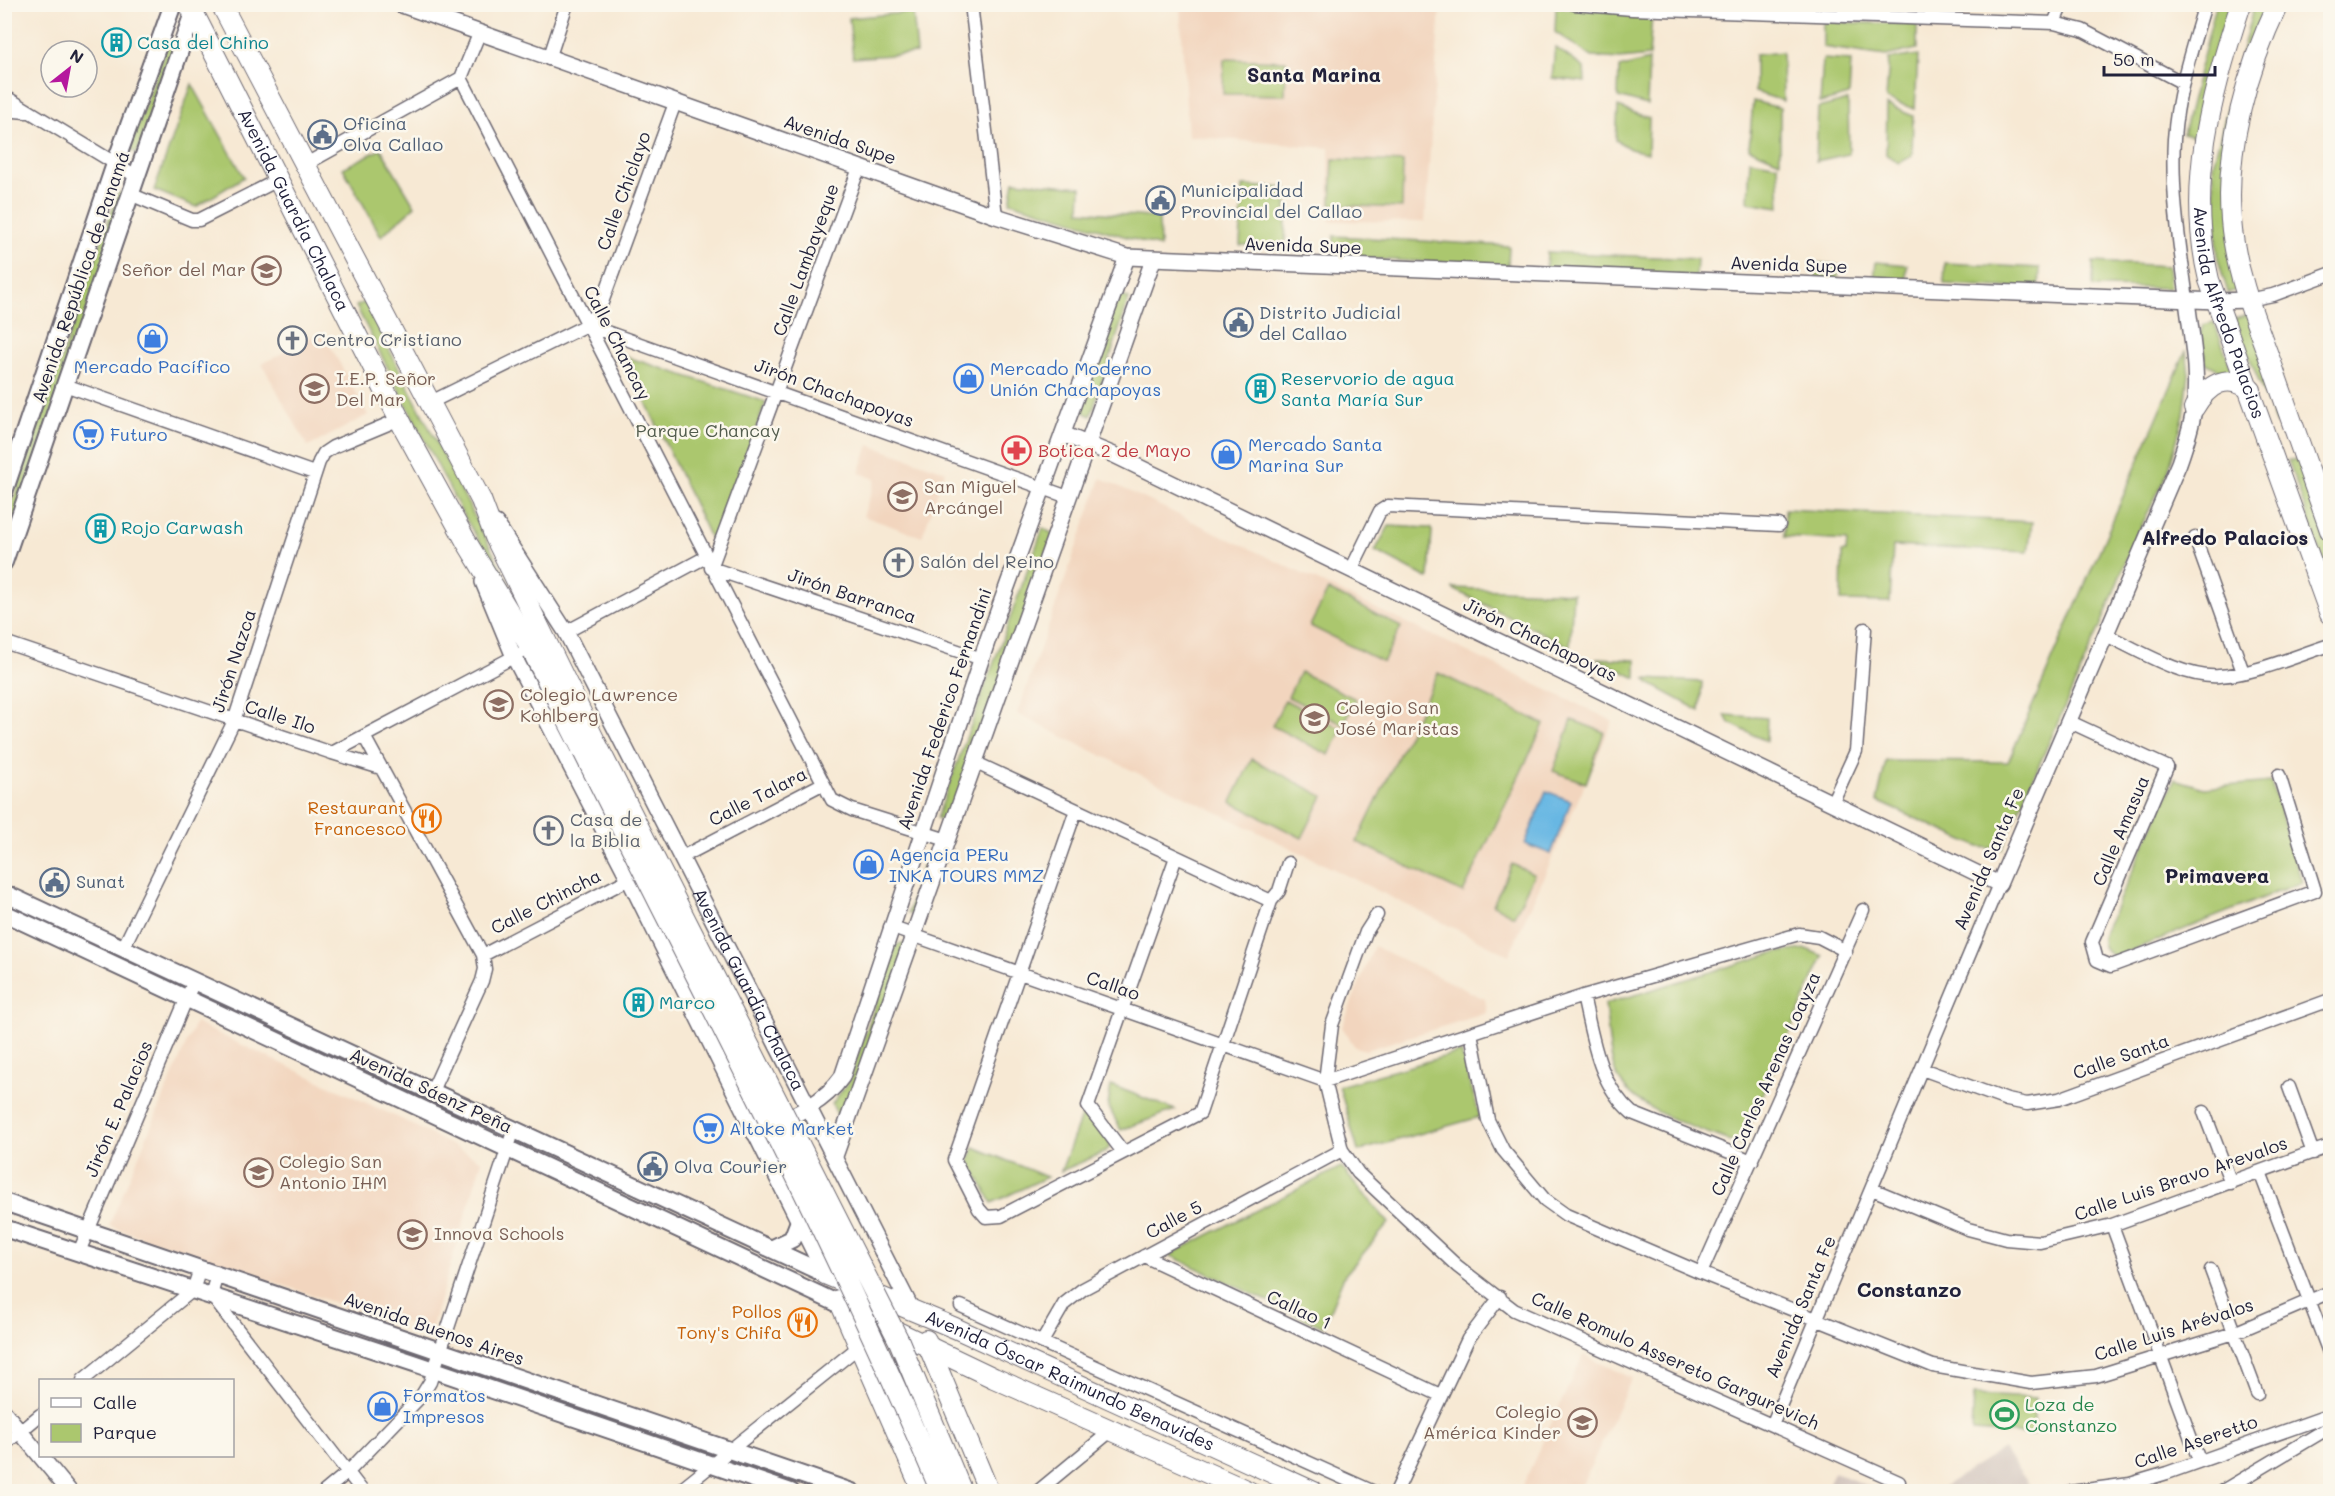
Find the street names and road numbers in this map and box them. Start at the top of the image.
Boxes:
street label: Avenida Guardia Chalaca [233,104,356,315]
street label: Avenida Supe [781,109,900,170]
street label: Calle Chiclayo [590,128,656,253]
street label: Avenida República de Panamá [26,147,135,406]
street label: Calle Lambayeque [766,180,844,339]
street label: Avenida Alfredo Palacios [2189,206,2271,422]
street label: Avenida Supe [1244,231,1362,259]
street label: Avenida Supe [1730,250,1848,278]
street label: Calle Chancay [579,281,657,404]
street label: Jirón Chachapoyas [751,352,917,432]
street label: Jirón Barranca [785,562,920,628]
street label: Avenida Federico Fernandini [891,585,997,833]
street label: Jirón Chachapoyas [1460,591,1621,687]
street label: Jirón Nazca [205,606,261,715]
street label: Calle Ilo [242,693,319,739]
street label: Calle Talara [704,761,811,831]
street label: Calle Amasua [2086,772,2154,890]
street label: Avenida Santa Fe [1947,784,2029,934]
street label: Calle Chincha [486,863,605,939]
street label: Avenida Guardia Chalaca [688,884,811,1095]
street label: Callao [1083,965,1144,1005]
street label: Calle Carlos Arenas Loayza [1705,968,1825,1200]
street label: Calle Santa [2069,1028,2172,1085]
street label: Jirón E. Palacios [79,1037,158,1180]
street label: Avenida Sáenz Peña [346,1042,517,1138]
street label: Calle Luis Bravo Arevalos [2071,1130,2290,1226]
street label: Calle 5 [1141,1194,1206,1244]
street label: Avenida Santa Fe [1759,1232,1841,1382]
street label: Callao 1 [1263,1284,1336,1335]
street label: Avenida Buenos Aires [341,1286,528,1370]
street label: Calle Romulo Assereto Gargurevich [1528,1286,1823,1435]
street label: Calle Luis Arévalos [2091,1292,2256,1366]
street label: Avenida Óscar Raimundo Benavides [922,1304,1219,1456]
street label: Calle Aseretto [2131,1409,2261,1473]

